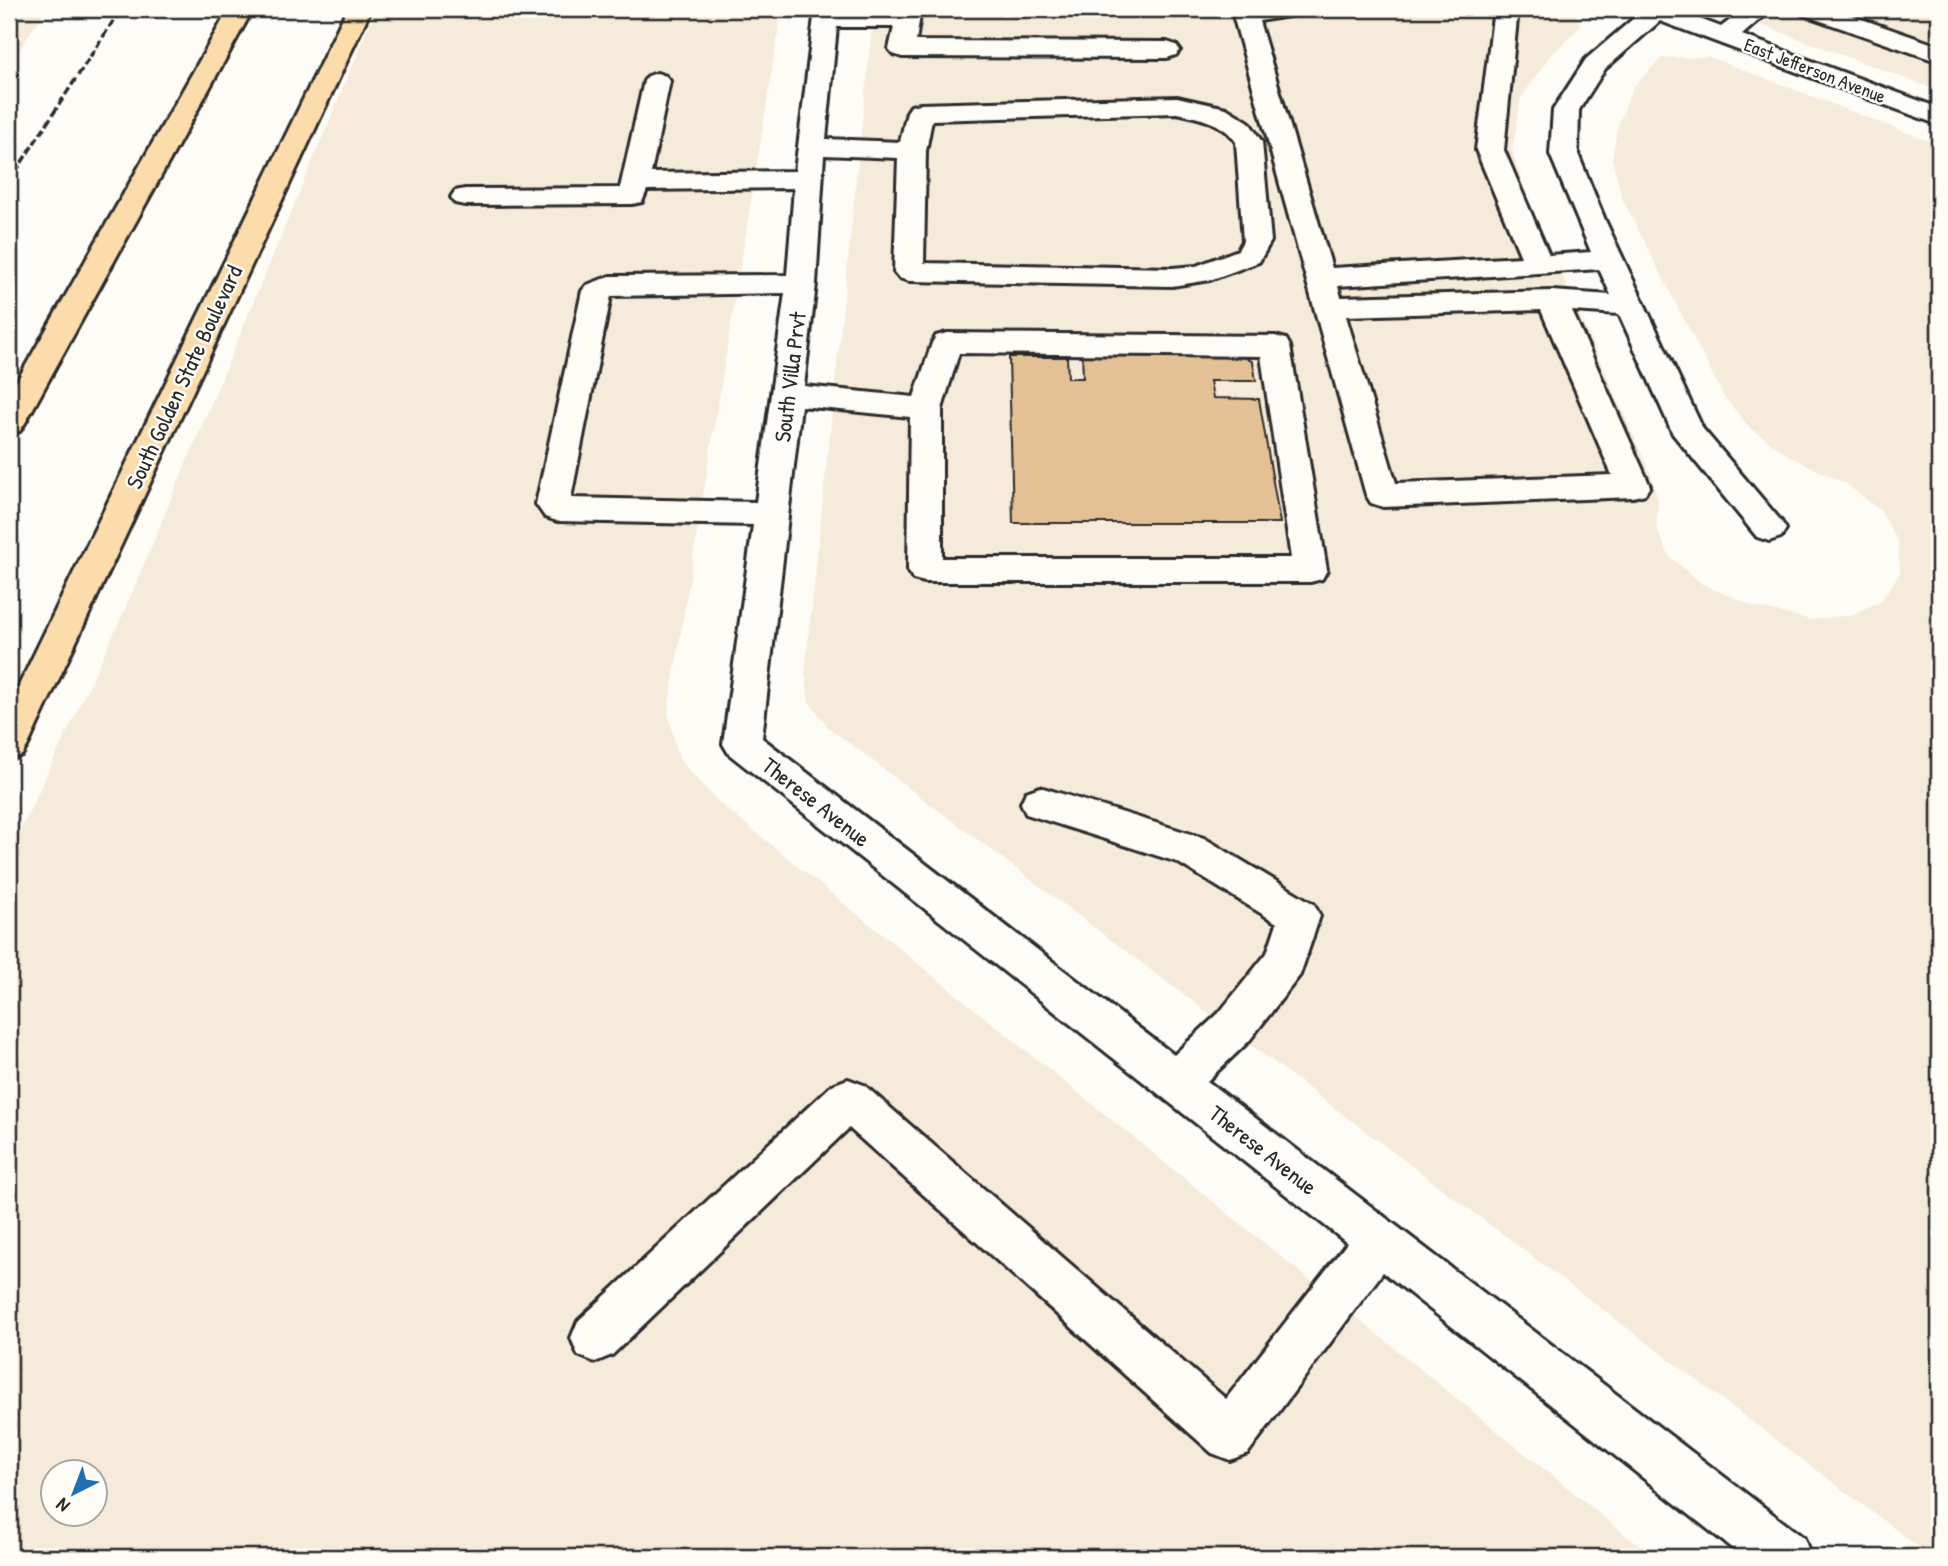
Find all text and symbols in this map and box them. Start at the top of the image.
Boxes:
street label: East Jefferson Avenue [1740,31,1890,109]
street label: South Golden State Boulevard [118,260,249,494]
street label: South Villa Prvt [766,309,813,444]
street label: Therese Avenue [756,750,877,854]
street label: Therese Avenue [1203,1098,1324,1202]
north arrow [38,1458,108,1528]
text: N [50,1493,75,1519]

